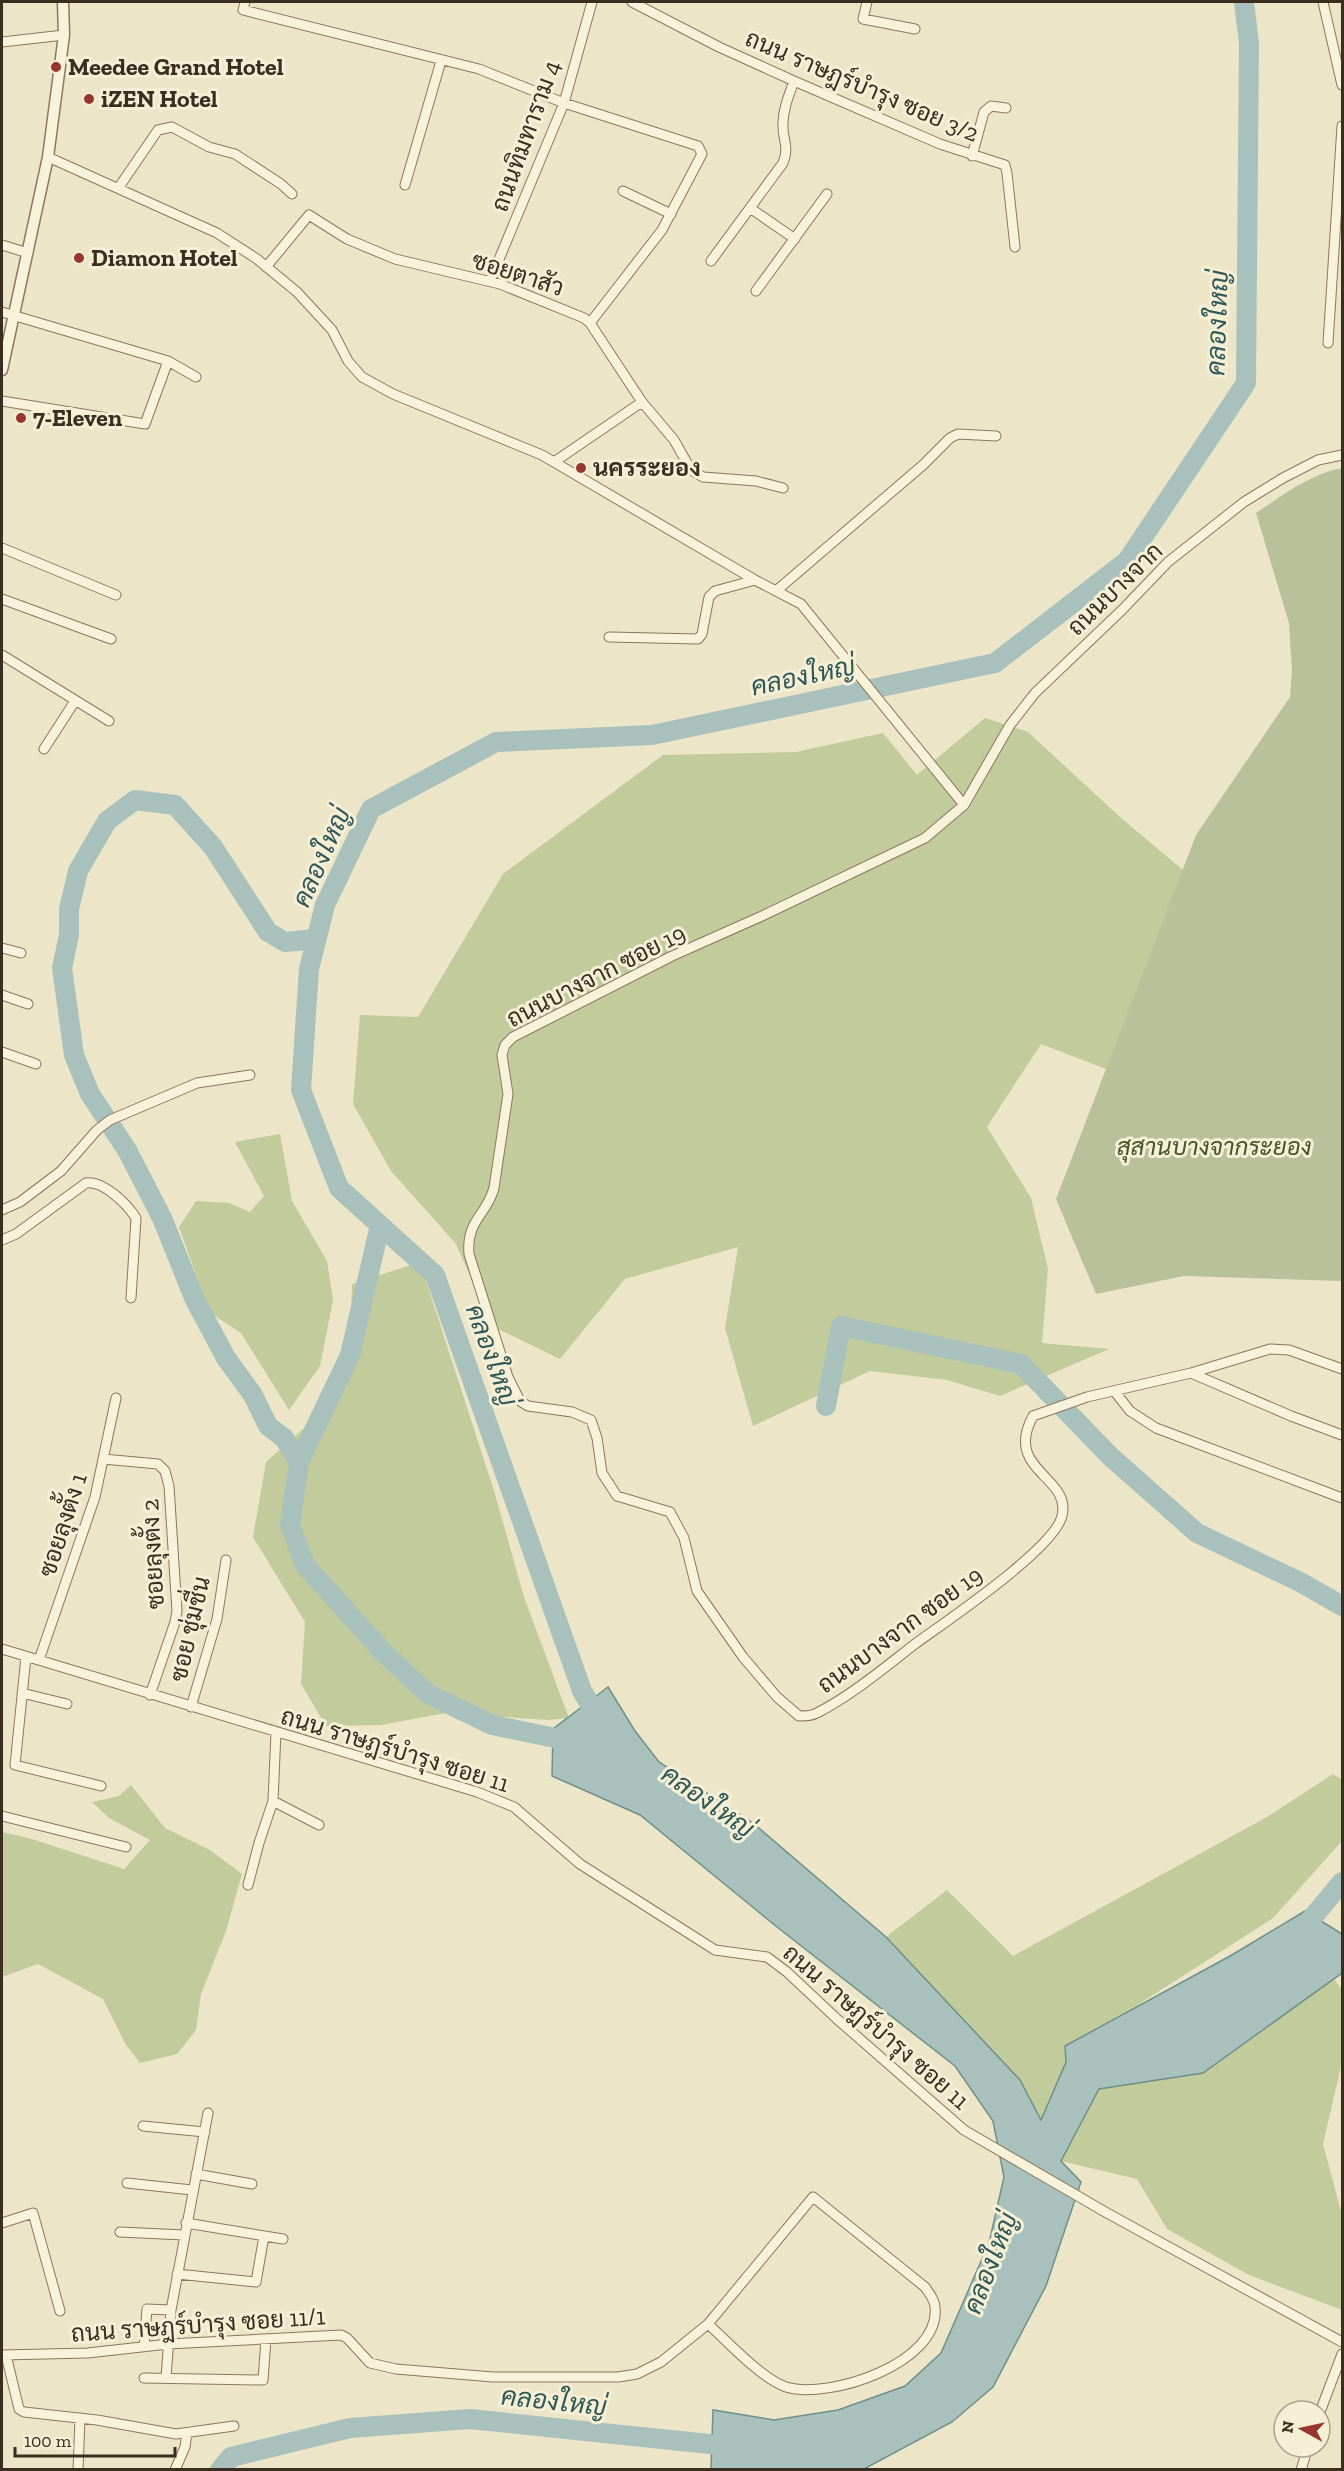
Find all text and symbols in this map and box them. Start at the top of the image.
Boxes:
street label: ถนน ราษฎร์บำรุง ซอย 3/2 [740,22,984,150]
place label: Meedee Grand Hotel [68,52,284,81]
street label: ถนนทิมทาราม 4 [485,56,566,215]
marker: Meedee Grand Hotel [49,60,63,74]
place label: iZEN Hotel [101,84,218,113]
marker: iZEN Hotel [82,92,96,106]
place label: Diamon Hotel [91,243,238,272]
street label: ซอยตาสัว [468,245,568,302]
marker: Diamon Hotel [72,251,86,265]
water label: คลองใหญ่ [1199,267,1235,377]
place label: 7-Eleven [33,403,122,432]
marker: 7-Eleven [14,411,28,425]
place label: นครระยอง [593,453,701,482]
marker: นครระยอง [574,461,588,475]
street label: ถนนบางจาก [1061,536,1168,641]
water label: คลองใหญ่ [748,649,860,703]
water label: คลองใหญ่ [285,800,358,912]
street label: ถนนบางจาก ซอย 19 [502,918,690,1033]
park label: สุสานบางจากระยอง [1117,1132,1311,1163]
water label: คลองใหญ่ [459,1300,526,1412]
street label: ซอยลุงตั้ง 1 [26,1467,95,1581]
street label: ซอยลุงตั้ง 2 [129,1498,172,1610]
street label: ถนนบางจาก ซอย 19 [812,1560,988,1699]
street label: ซอย ชุ่มชื่น [157,1572,218,1685]
street label: ถนน ราษฎร์บำรุง ซอย 11 [277,1700,513,1800]
water label: คลองใหญ่ [655,1757,762,1846]
street label: ถนน ราษฎร์บำรุง ซอย 11 [776,1937,976,2117]
water label: คลองใหญ่ [956,2206,1025,2318]
street label: ถนน ราษฎร์บำรุง ซอย 11/1 [70,2300,326,2350]
water label: คลองใหญ่ [500,2380,610,2423]
north arrow [1272,2399,1332,2459]
scale bar [15,2420,176,2458]
text: N [1277,2420,1298,2434]
text: 100 m [24,2430,72,2452]

